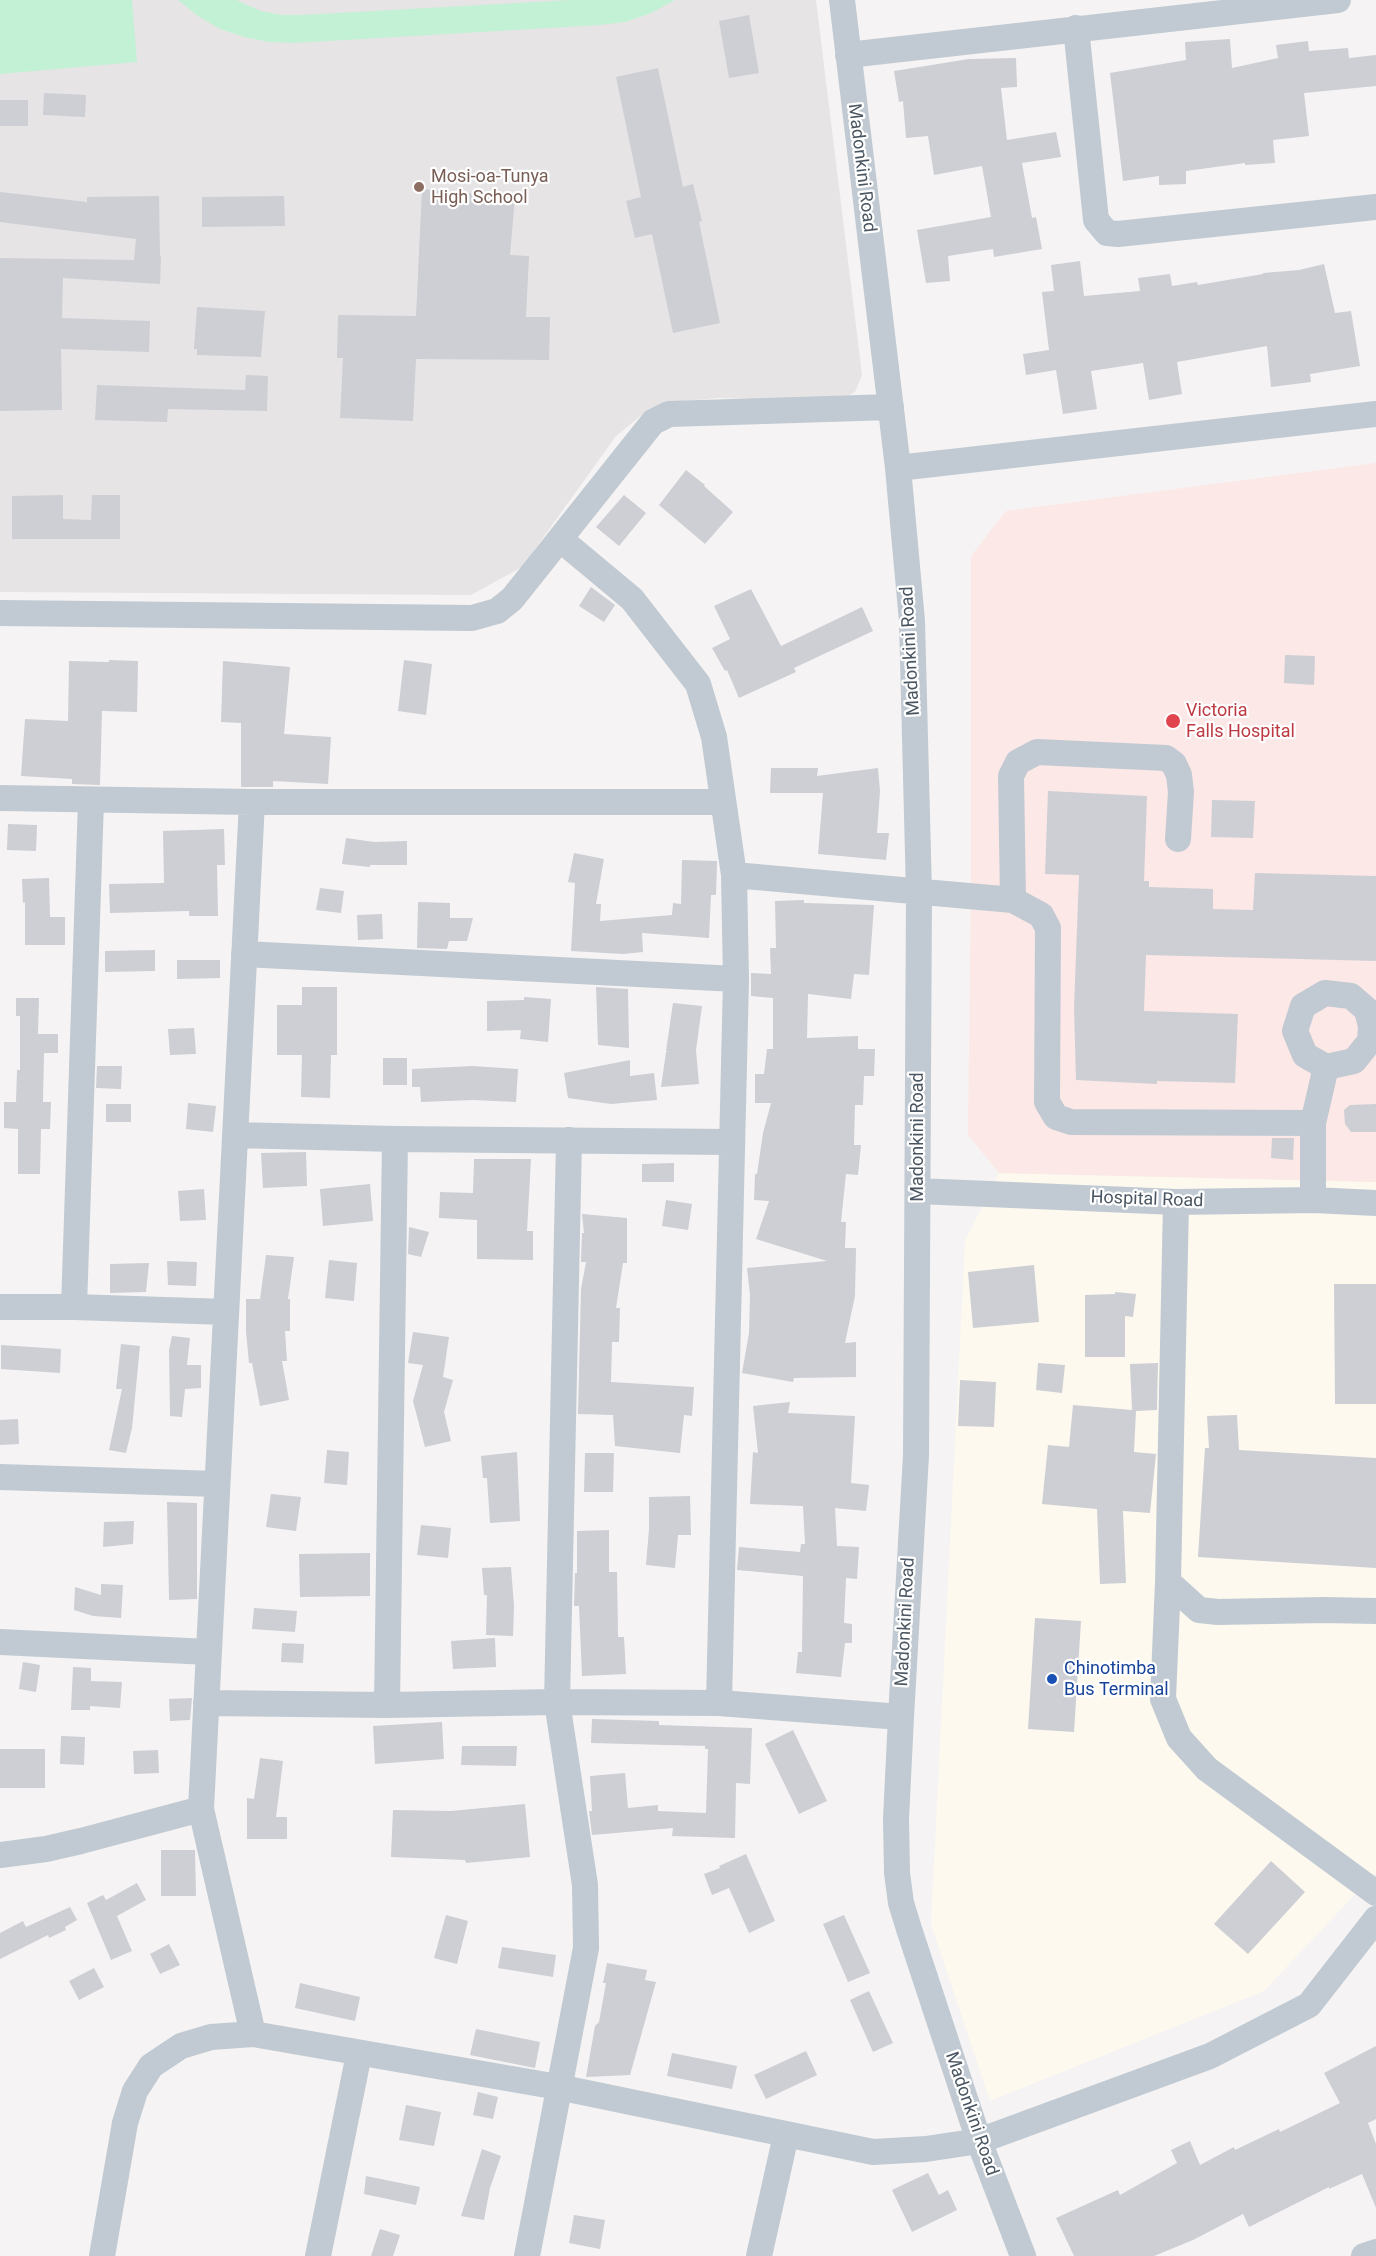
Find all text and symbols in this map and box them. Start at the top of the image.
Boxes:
street label: Madonkini Road [842,102,880,234]
place label: Mosi-oa-Tunya High School [431,166,549,208]
marker: Mosi-oa-Tunya High School [412,180,426,194]
street label: Madonkini Road [897,586,925,716]
place label: Victoria Falls Hospital [1186,700,1295,742]
marker: Victoria Falls Hospital [1164,712,1182,730]
street label: Madonkini Road [907,1072,929,1202]
street label: Hospital Road [1090,1187,1204,1213]
street label: Madonkini Road [892,1557,920,1687]
place label: Chinotimba Bus Terminal [1064,1658,1169,1700]
marker: Chinotimba Bus Terminal [1045,1672,1059,1686]
street label: Madonkini Road [940,2049,1002,2179]

